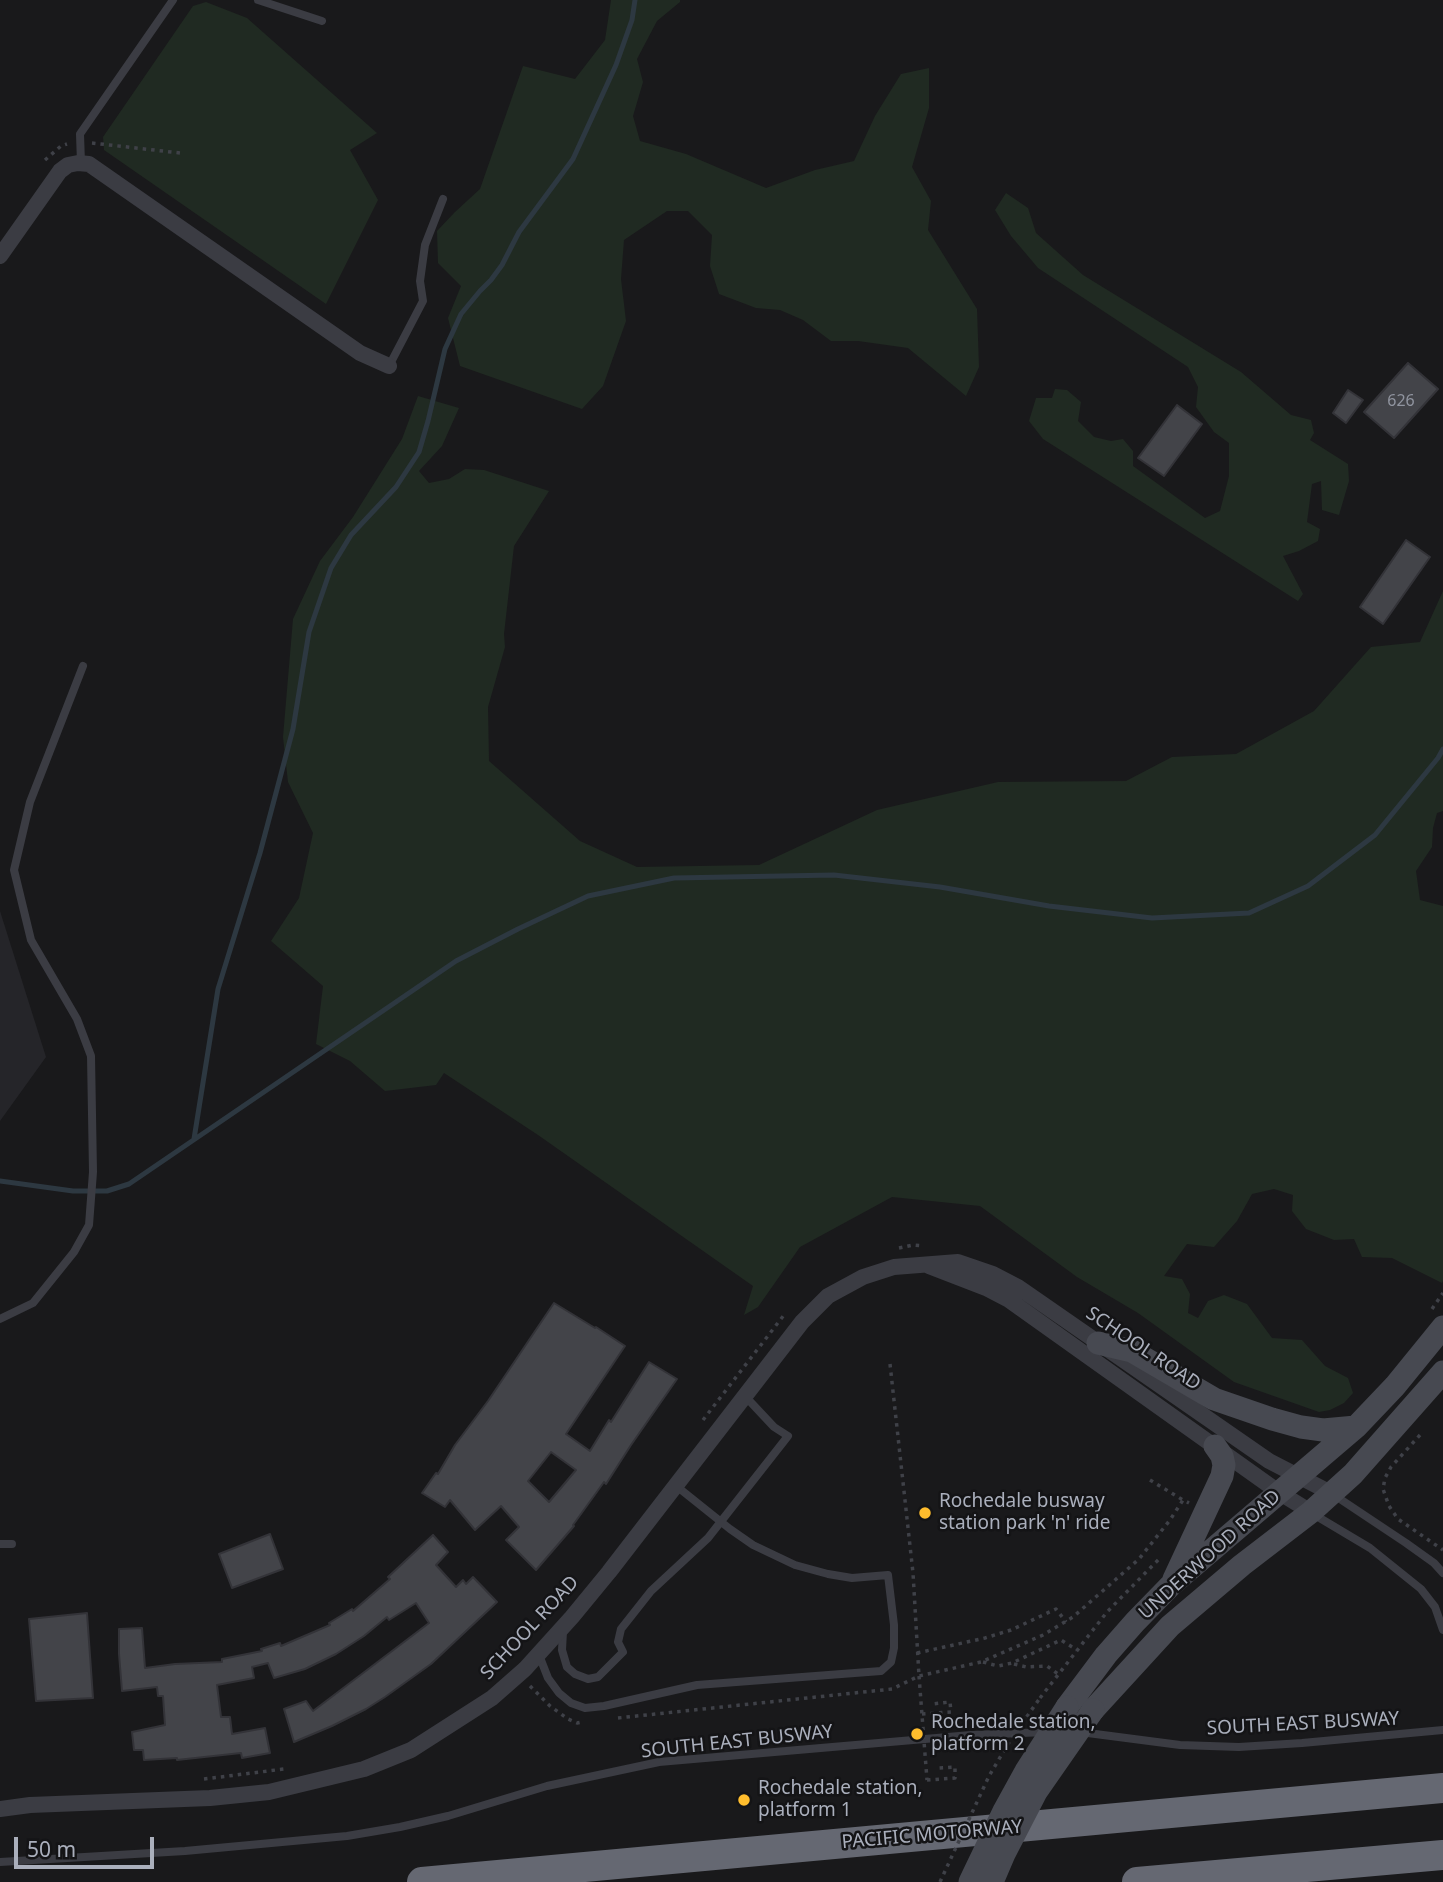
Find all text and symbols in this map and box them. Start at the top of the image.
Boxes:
house number: 626 [1387,391,1415,411]
street label: SCHOOL ROAD [1081,1302,1205,1396]
street label: UNDERWOOD ROAD [1134,1485,1286,1625]
place label: Rochedale busway station park 'n' ride [939,1491,1110,1535]
marker: Rochedale busway station park 'n' ride [917,1505,933,1521]
street label: SCHOOL ROAD [476,1571,584,1685]
street label: SOUTH EAST BUSWAY [1206,1708,1400,1740]
place label: Rochedale station, platform 2 [931,1712,1096,1756]
street label: SOUTH EAST BUSWAY [640,1721,834,1763]
marker: Rochedale station, platform 2 [909,1726,925,1742]
place label: Rochedale station, platform 1 [758,1778,923,1822]
marker: Rochedale station, platform 1 [736,1792,752,1808]
street label: PACIFIC MOTORWAY [841,1816,1023,1854]
scale bar [18,1822,158,1866]
text: 50 m [27,1835,76,1863]

